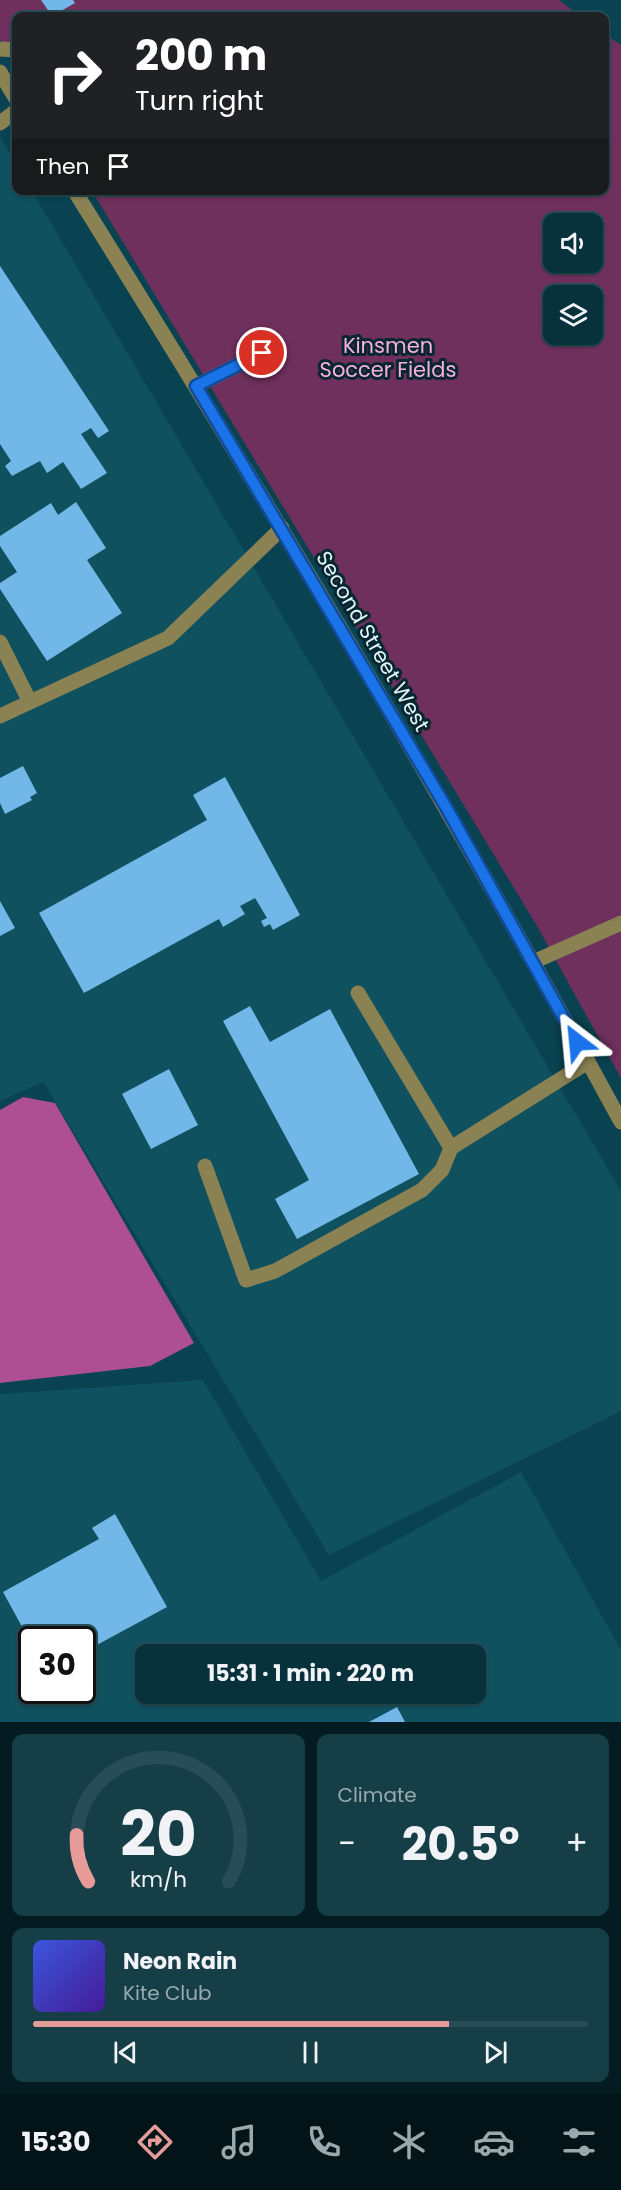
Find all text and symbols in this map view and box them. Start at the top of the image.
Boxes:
text: 200 m [135,26,267,85]
icon: right [36,36,114,114]
text: Turn right [135,82,264,119]
icon: arrive [102,150,135,183]
text: Then [36,151,90,182]
map controls [543,213,603,345]
button: sound [543,213,603,273]
button: layers [543,285,603,345]
pin [236,327,287,378]
park label: Kinsmen Soccer Fields [320,331,456,384]
icon: arrive [245,336,278,369]
street label: Second Street West [309,545,437,737]
position arrow [545,1010,609,1074]
speed limit sign: 30 [18,1626,96,1704]
text: 15:31 · 1 min · 220 m [207,1658,414,1689]
text: Climate [338,1781,417,1809]
text: 20 [120,1790,196,1878]
text: 20.5° [402,1813,519,1876]
text: − [338,1820,356,1867]
text: + [565,1820,588,1867]
text: km/h [130,1864,187,1895]
text: Neon Rain [123,1946,237,1977]
text: Kite Club [123,1979,212,2007]
icon: previous [109,2036,142,2069]
icon: pause [294,2036,327,2069]
icon: next [479,2036,512,2069]
icon: directions [134,2121,176,2163]
icon: music [218,2121,260,2163]
icon: phone [303,2121,345,2163]
icon: climate [388,2121,430,2163]
icon: car [473,2121,515,2163]
icon: filters [558,2121,600,2163]
text: 15:30 [21,2123,91,2160]

